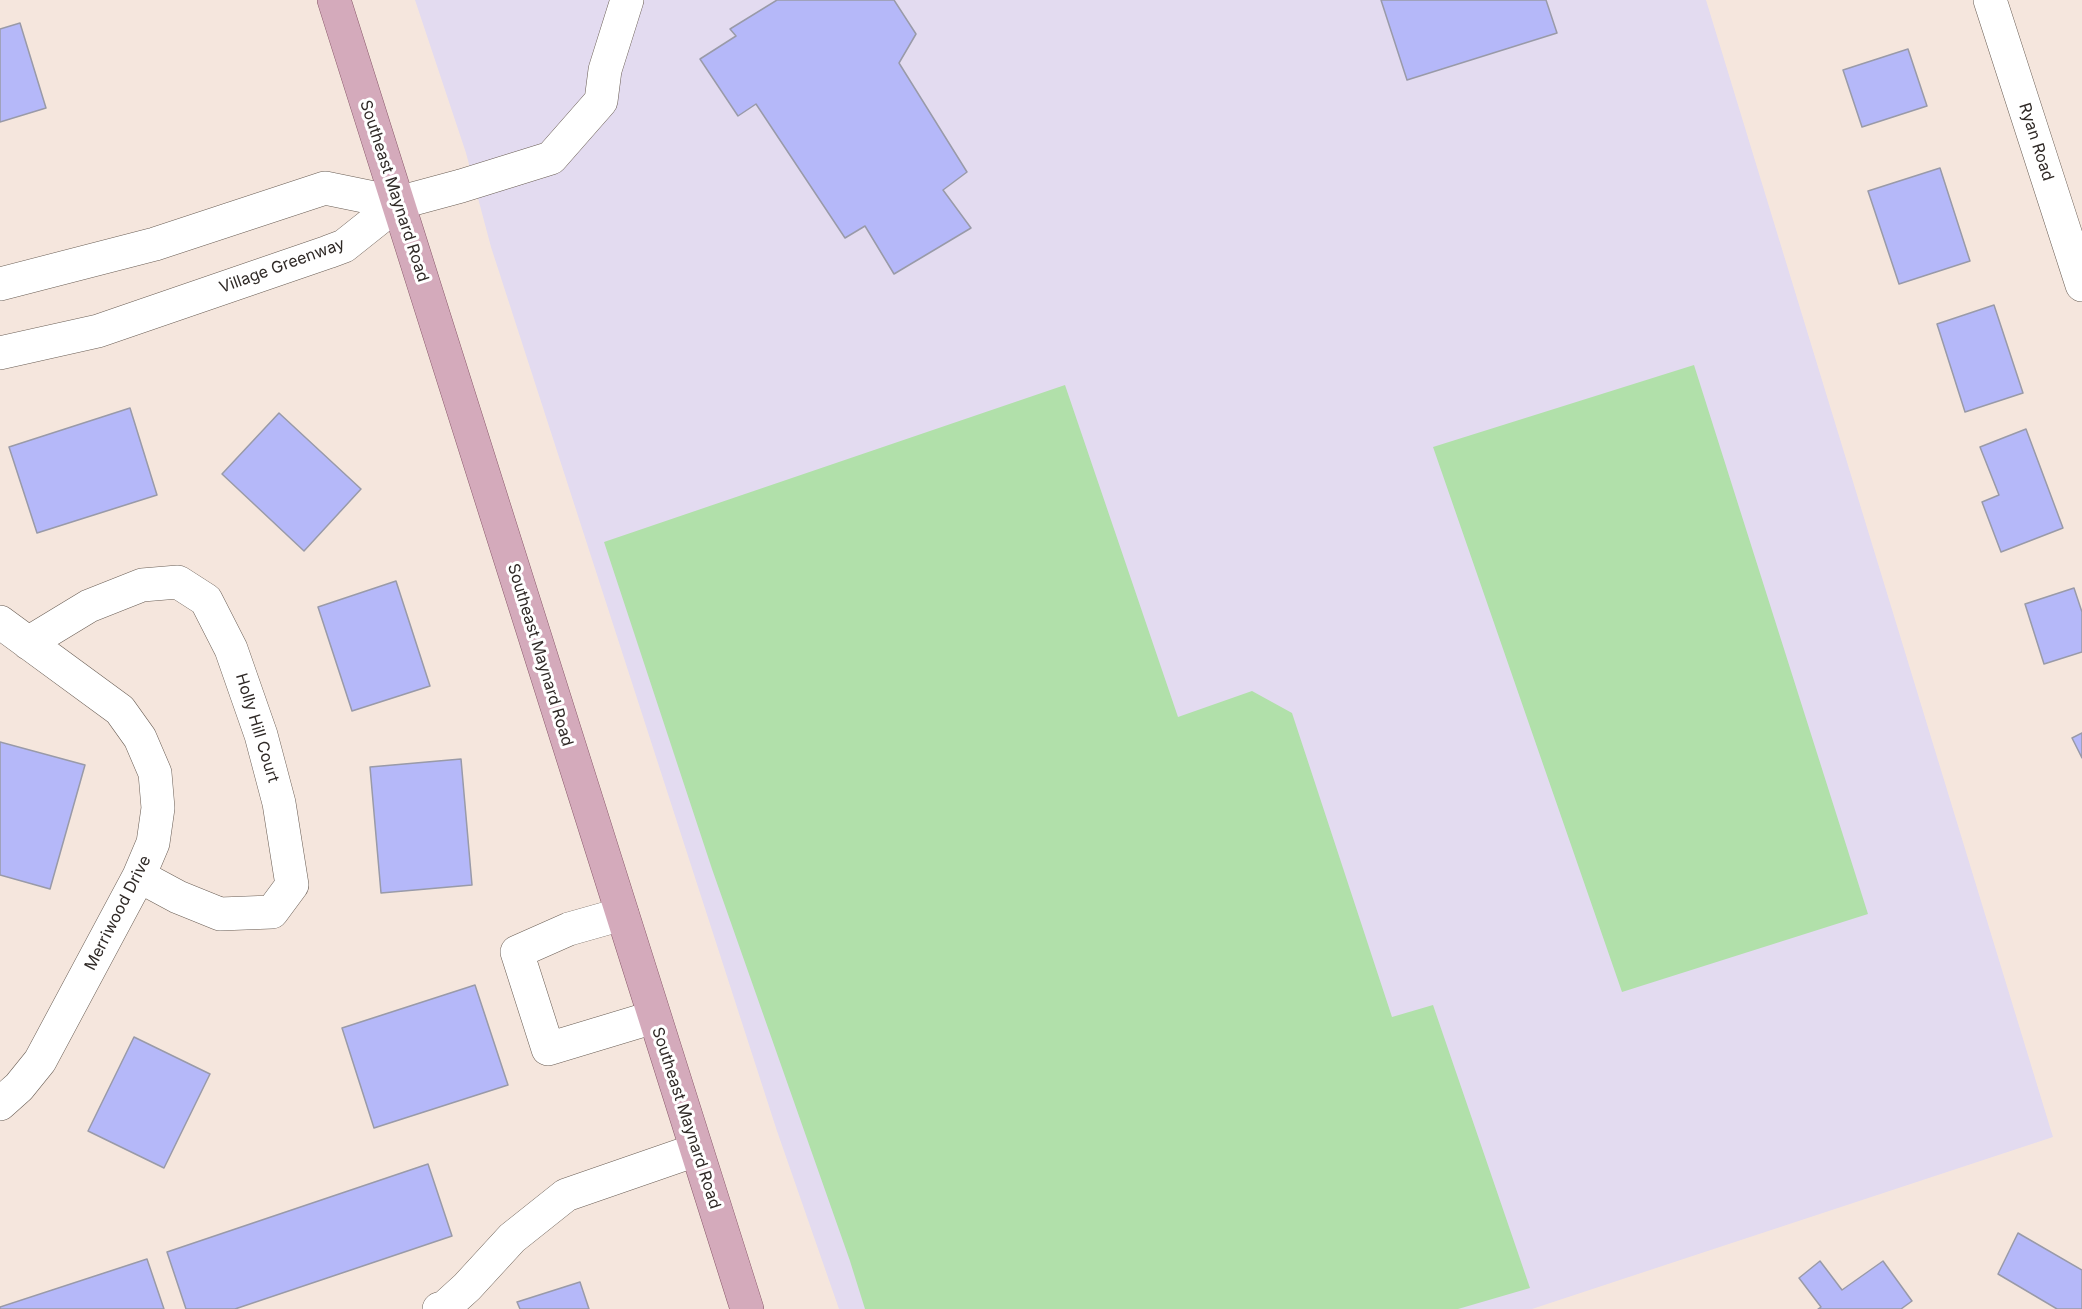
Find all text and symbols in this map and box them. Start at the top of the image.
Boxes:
street label: Southeast Maynard Road [356,98,432,284]
street label: Ryan Road [2014,101,2058,183]
street label: Village Greenway [217,234,347,298]
street label: Southeast Maynard Road [503,561,577,749]
street label: Holly Hill Court [231,671,283,785]
street label: Merriwood Drive [81,852,155,974]
street label: Southeast Maynard Road [648,1025,724,1211]

